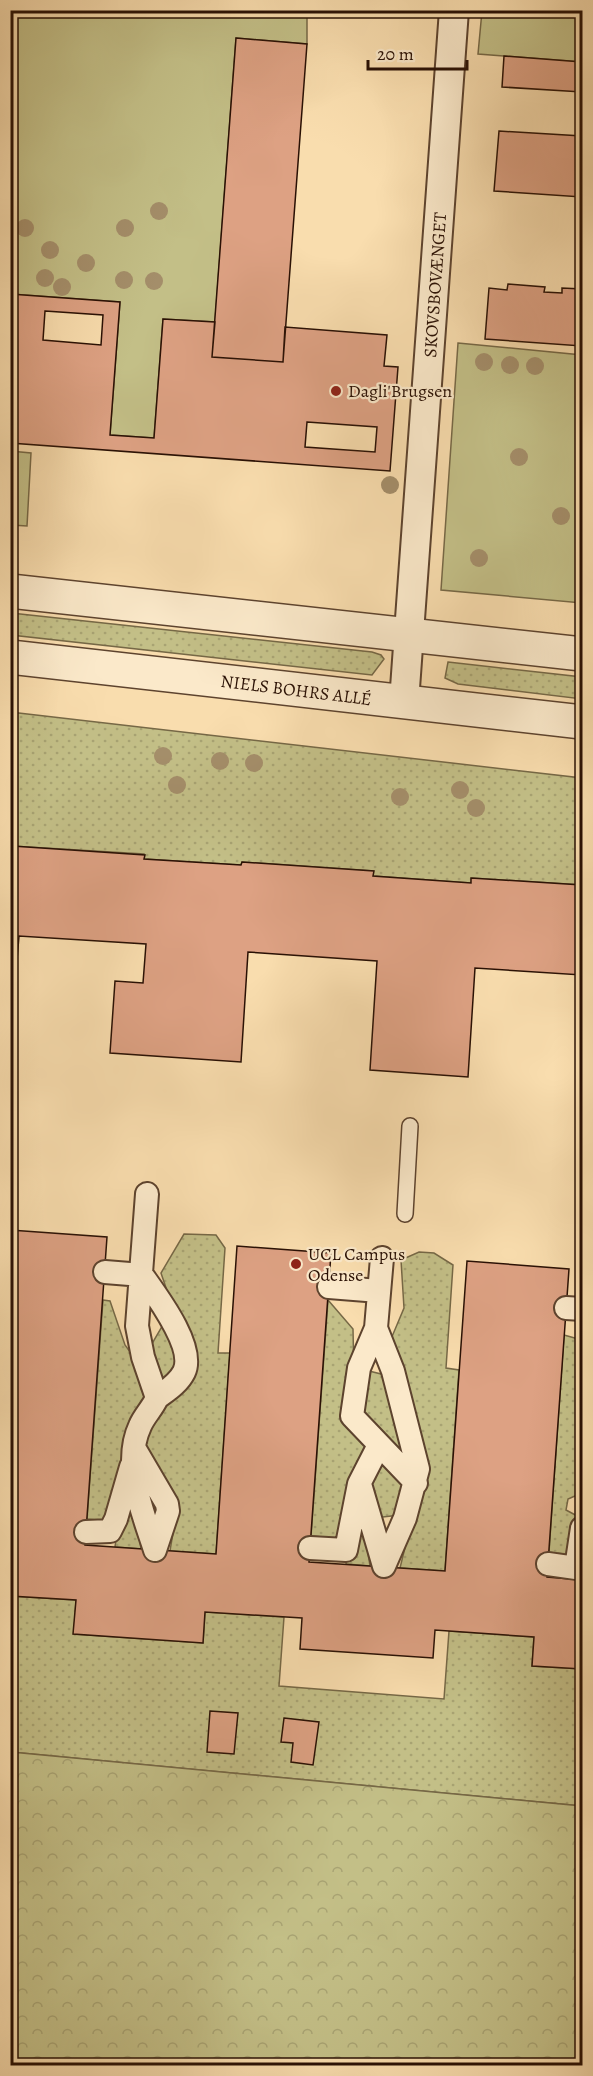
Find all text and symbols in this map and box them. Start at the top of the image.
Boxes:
scale bar [368,33,467,71]
text: 20 m [377,42,414,66]
street label: SKOVSBOVÆNGET [418,211,452,358]
place label: Dagli'Brugsen [348,379,452,403]
marker: Dagli'Brugsen [329,384,343,398]
street label: NIELS BOHRS ALLÉ [219,669,373,711]
place label: UCL Campus Odense [308,1242,405,1287]
marker: UCL Campus Odense [289,1257,303,1271]

